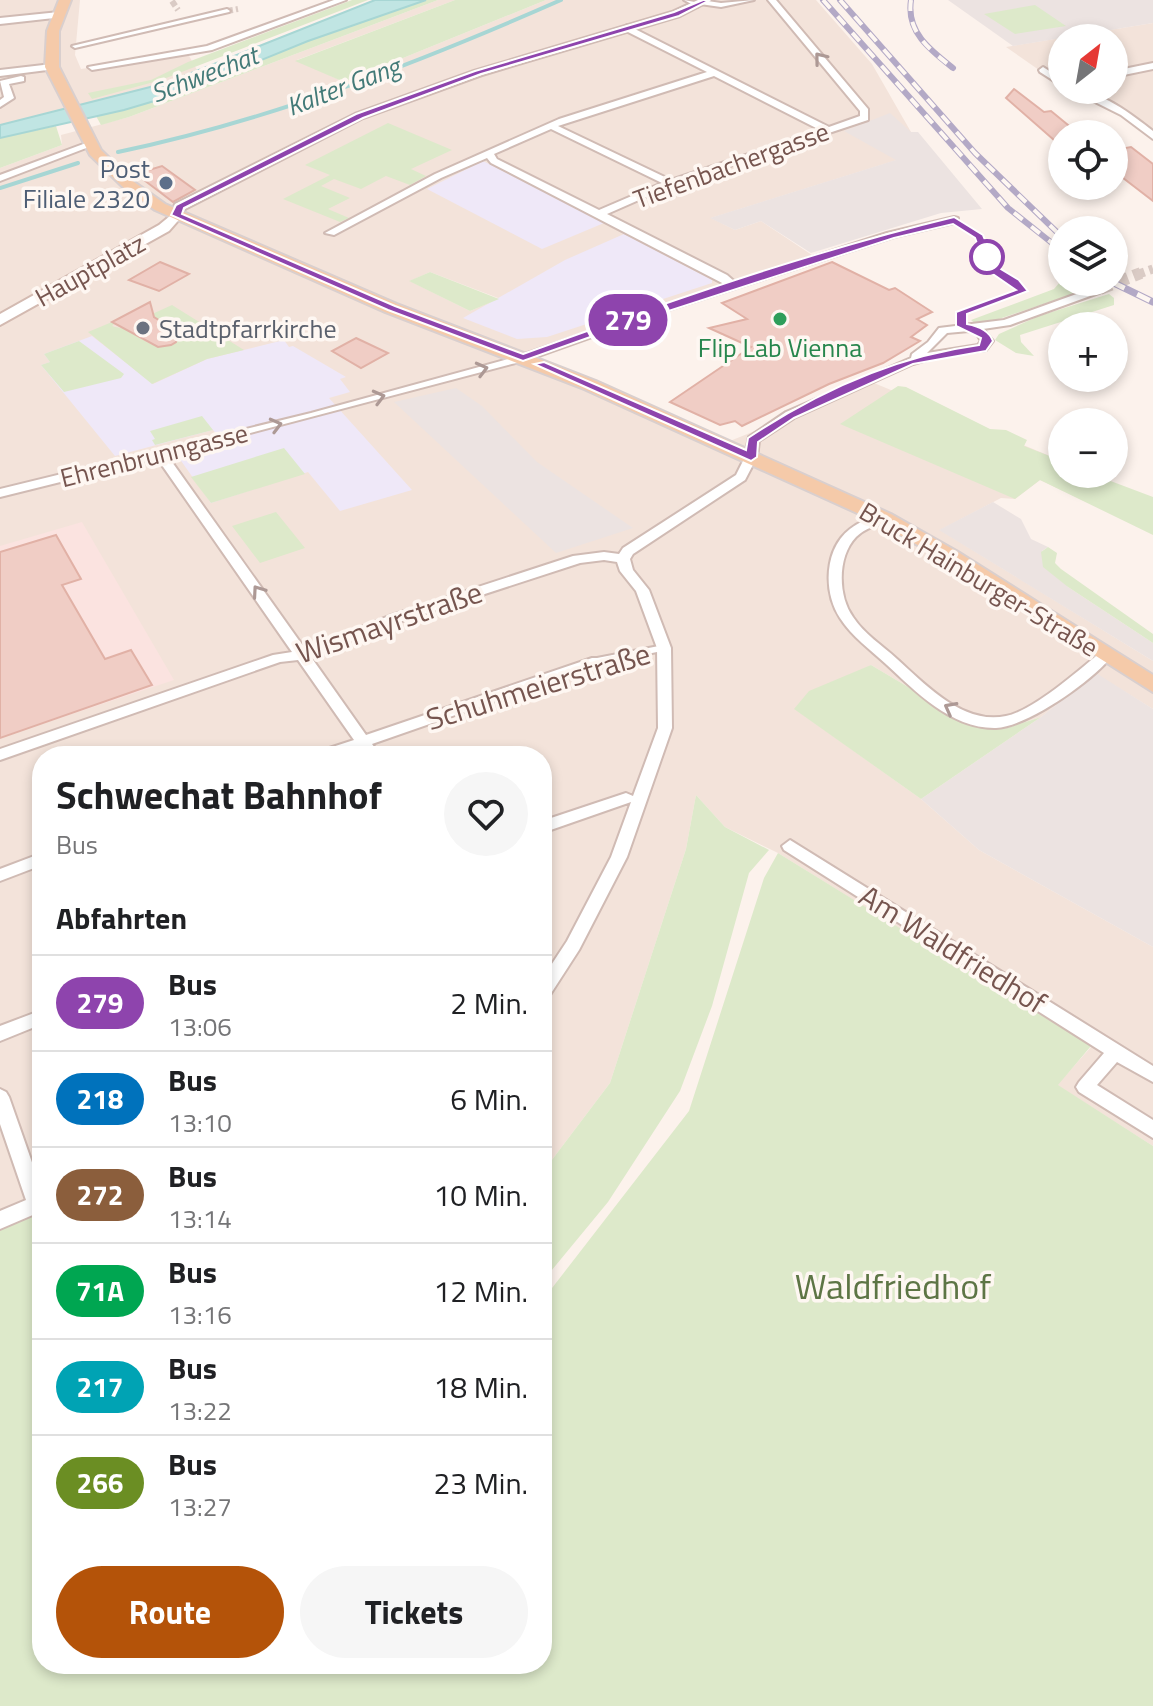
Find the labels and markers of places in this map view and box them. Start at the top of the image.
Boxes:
place label: Post Filiale 2320 [23,149,150,218]
marker: Post Filiale 2320 [157,174,175,192]
unlabelled marker [970,240,1004,274]
place label: Stadtpfarrkirche [159,309,337,348]
marker: Flip Lab Vienna [771,310,789,328]
marker: Stadtpfarrkirche [134,319,152,337]
place label: Flip Lab Vienna [698,328,862,367]

